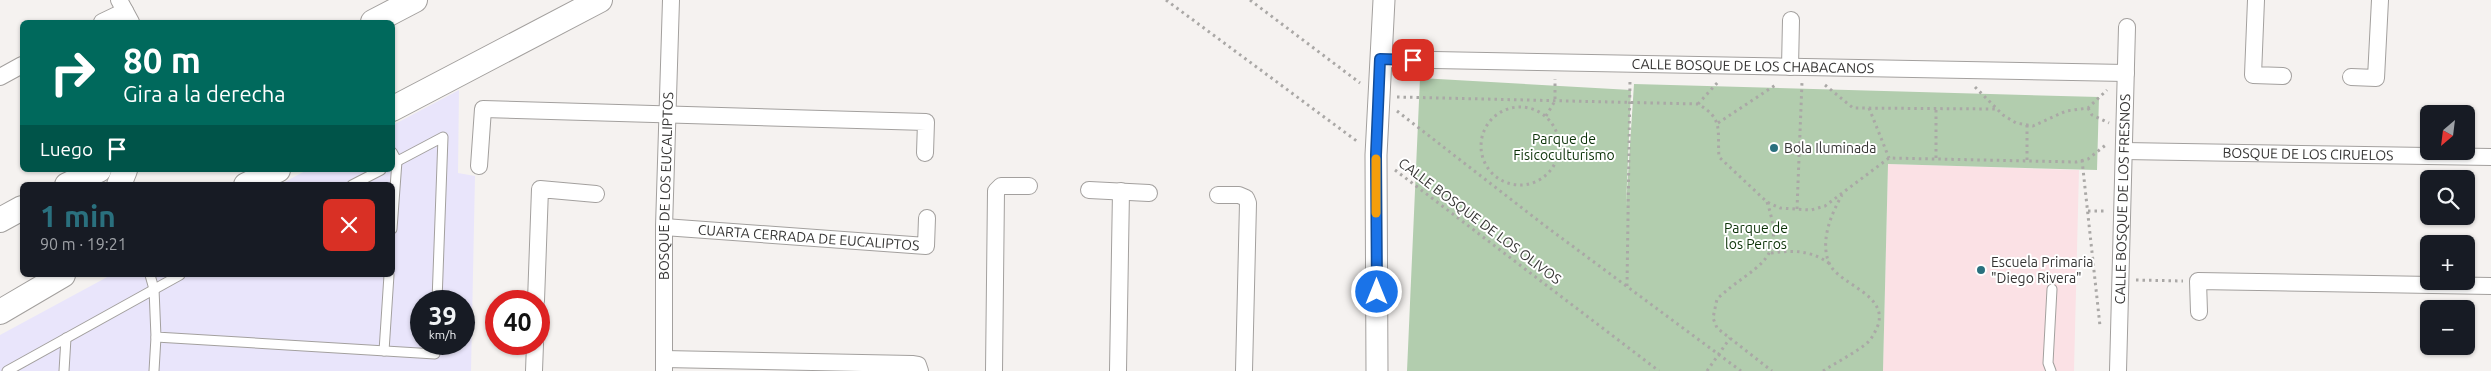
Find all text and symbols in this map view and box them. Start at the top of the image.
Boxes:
pin [1392,39,1434,81]
icon: right [40,40,105,105]
text: 80 m [123,40,201,80]
icon: arrive [1399,46,1427,74]
street label: CALLE BOSQUE DE LOS CHABACANOS [1631,56,1874,76]
text: Gira a la derecha [123,81,286,106]
street label: BOSQUE DE LOS EUCALIPTOS [656,92,676,280]
street label: CALLE BOSQUE DE LOS FRESNOS [2112,94,2133,305]
north arrow [2420,105,2475,160]
map controls [2420,105,2475,355]
park label: Parque de Fisicoculturismo [1513,131,1615,163]
icon: arrive [103,135,131,163]
text: Luego [40,138,93,160]
place label: Bola Iluminada [1784,140,1876,156]
marker: Bola Iluminada [1768,142,1780,154]
street label: BOSQUE DE LOS CIRUELOS [2222,145,2394,163]
street label: CALLE BOSQUE DE LOS OLIVOS [1396,155,1564,287]
button: search [2420,170,2475,225]
text: 1 min [40,199,116,233]
button: close [323,199,375,251]
park label: Parque de los Perros [1724,220,1788,252]
street label: CUARTA CERRADA DE EUCALIPTOS [697,221,920,253]
text: 90 m · 19:21 [40,235,127,253]
button: + [2420,235,2475,290]
place label: Escuela Primaria "Diego Rivera" [1991,254,2094,286]
marker: Escuela Primaria "Diego Rivera" [1975,264,1987,276]
position arrow [1350,265,1402,317]
speed limit sign: 40 [485,290,550,355]
button: − [2420,300,2475,355]
text: 39 [428,302,457,330]
text: km/h [429,328,456,341]

